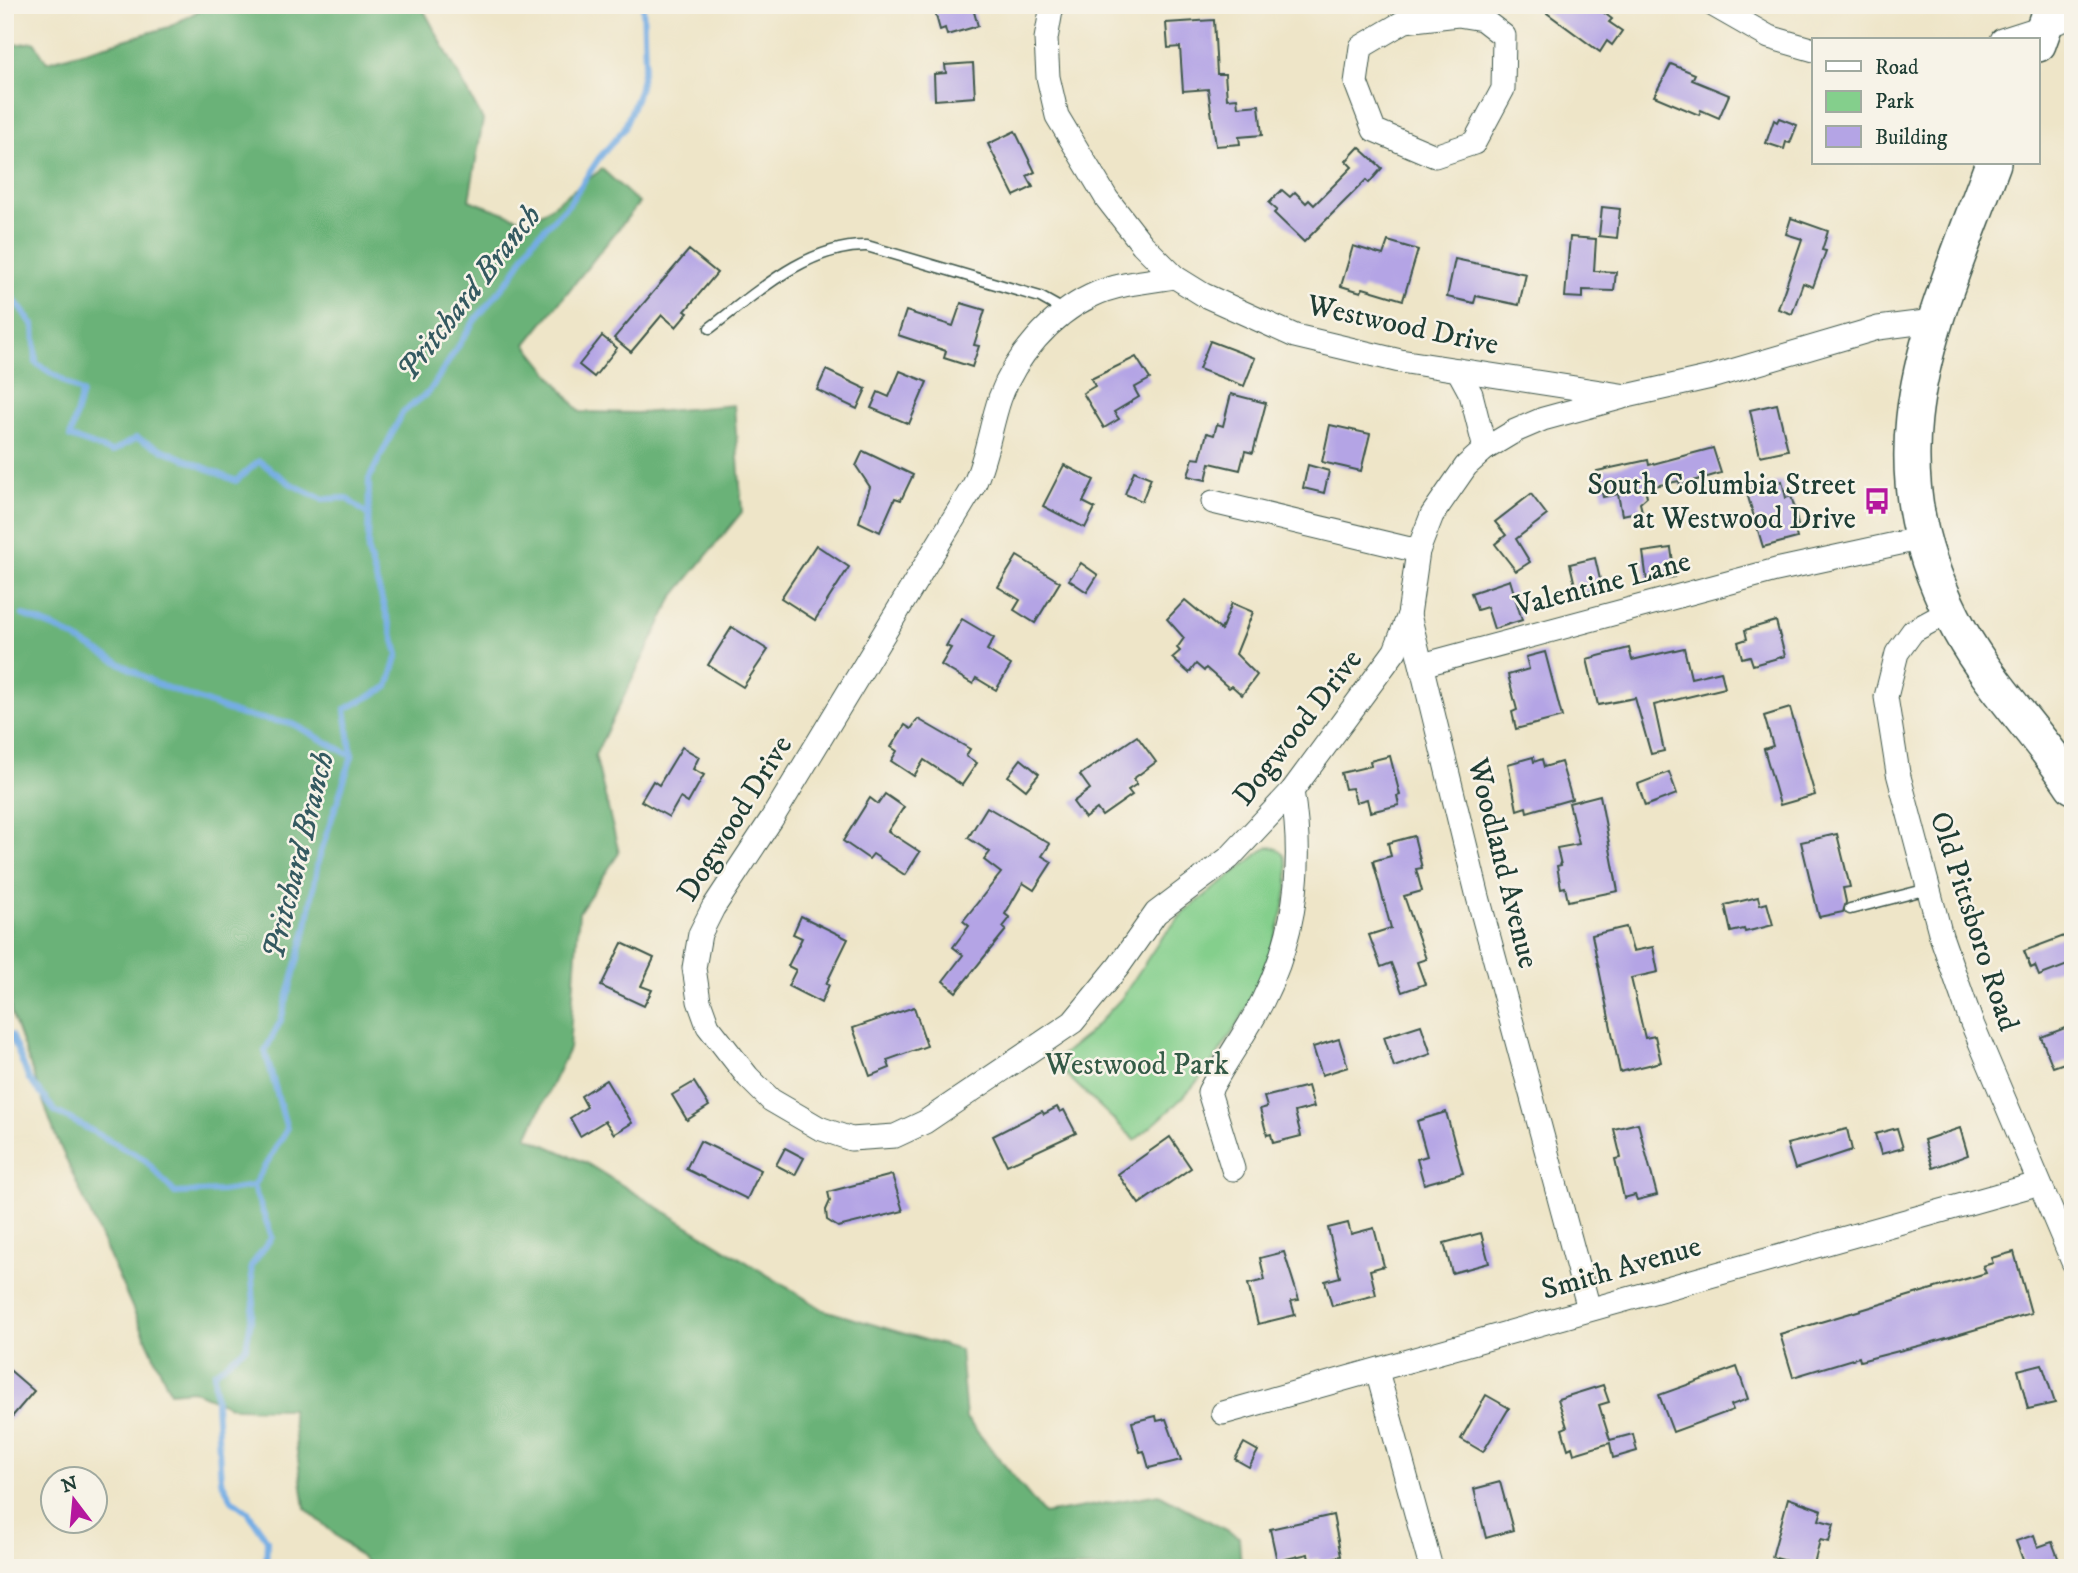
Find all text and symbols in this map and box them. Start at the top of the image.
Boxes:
legend [1812,38,2039,164]
text: Road [1875,55,1919,81]
text: Park [1875,89,1915,115]
text: Building [1875,125,1948,151]
water label: Pritchard Branch [388,197,551,389]
street label: Westwood Drive [1303,287,1502,364]
place label: South Columbia Street at Westwood Drive [1587,467,1856,538]
bus stop icon: South Columbia Street at Westwood Drive [1862,486,1892,516]
street label: Valentine Lane [1509,543,1695,626]
street label: Dogwood Drive [1226,642,1371,814]
street label: Dogwood Drive [670,729,801,909]
water label: Pritchard Branch [254,747,344,964]
street label: Woodland Avenue [1458,753,1547,972]
street label: Old Pittsboro Road [1921,807,2026,1036]
park label: Westwood Park [1044,1047,1229,1084]
street label: Smith Avenue [1537,1228,1705,1309]
north arrow [38,1464,108,1534]
text: N [59,1472,81,1498]

